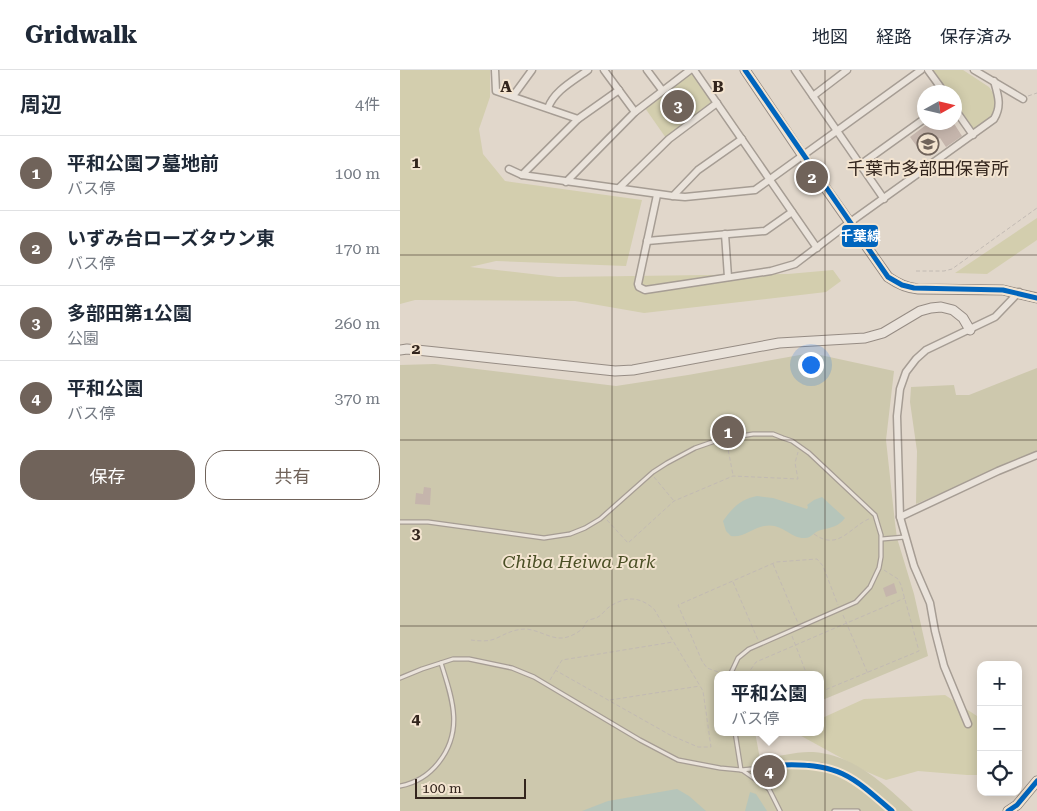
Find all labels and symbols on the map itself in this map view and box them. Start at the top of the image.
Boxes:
text: A [500,77,512,96]
text: B [712,77,724,96]
north arrow [917,85,962,130]
pin: 3 [662,87,694,125]
school or university icon: 千葉市多部田保育所 [916,132,940,156]
text: 1 [412,153,421,172]
pin: 2 [796,158,828,196]
place label: 千葉市多部田保育所 [847,158,1009,179]
line badge: 千葉線 [841,224,879,248]
text: 千葉線 [839,228,881,244]
text: 2 [412,339,421,358]
your location [798,352,824,378]
pin: 1 [712,413,744,451]
text: 3 [412,524,421,543]
park label: Chiba Heiwa Park [502,551,656,572]
text: 4 [412,709,421,728]
pin: 4 [753,752,785,790]
scale bar [415,776,526,799]

